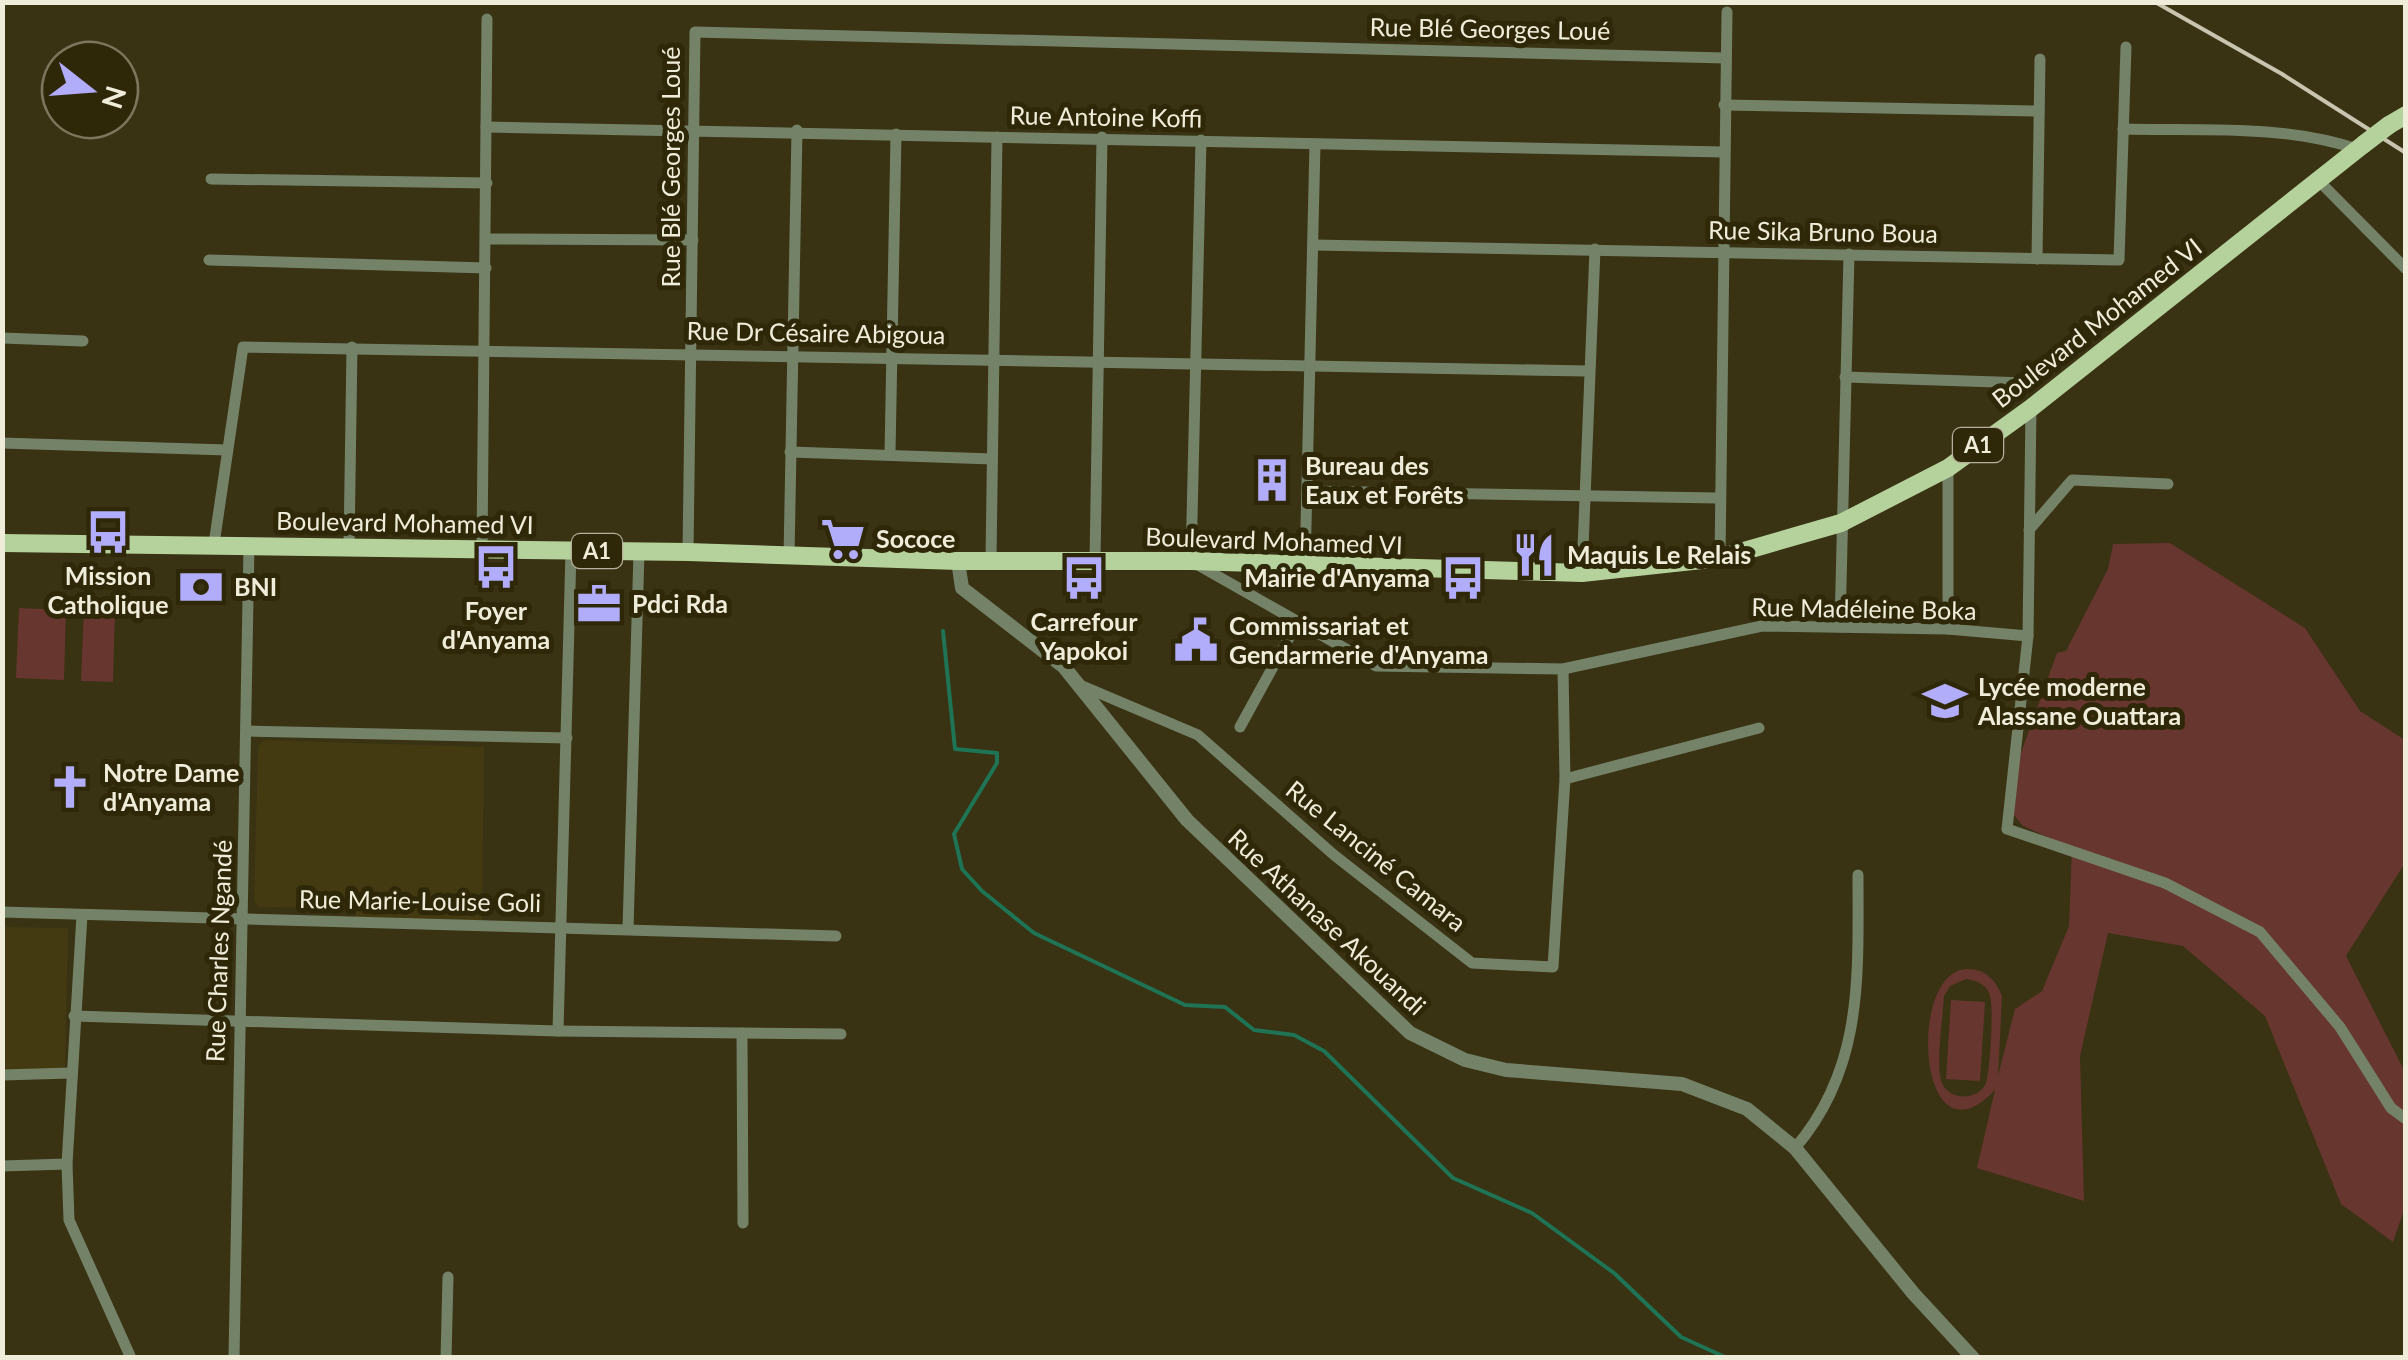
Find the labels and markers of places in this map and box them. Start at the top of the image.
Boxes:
place label: Bureau des Eaux et Forêts [1305,450,1464,509]
building icon: Bureau des Eaux et Forêts [1248,456,1296,504]
bus stop icon: Mission Catholique [84,508,132,556]
supermarket icon: Sococe [819,515,867,563]
place label: Sococe [876,523,955,553]
restaurant icon: Maquis Le Relais [1510,531,1558,579]
place label: Maquis Le Relais [1567,539,1751,569]
bus stop icon: Foyer d'Anyama [472,543,520,591]
bus stop icon: Carrefour Yapokoi [1060,554,1108,602]
bus stop icon: Mairie d'Anyama [1439,554,1487,602]
place label: Mission Catholique [47,560,169,619]
place label: Mairie d'Anyama [1244,562,1430,592]
bank icon: BNI [177,563,225,611]
place label: BNI [234,571,277,601]
office icon: Pdci Rda [575,580,623,628]
place label: Pdci Rda [632,588,728,618]
place label: Foyer d'Anyama [442,595,550,654]
place label: Carrefour Yapokoi [1030,606,1138,665]
place label: Commissariat et Gendarmerie d'Anyama [1229,610,1488,669]
public building icon: Commissariat et Gendarmerie d'Anyama [1172,616,1220,664]
place label: Lycée moderne Alassane Ouattara [1977,671,2181,730]
school or university icon: Lycée moderne Alassane Ouattara [1921,677,1969,725]
place label: Notre Dame d'Anyama [103,757,239,816]
church icon: Notre Dame d'Anyama [46,763,94,811]

